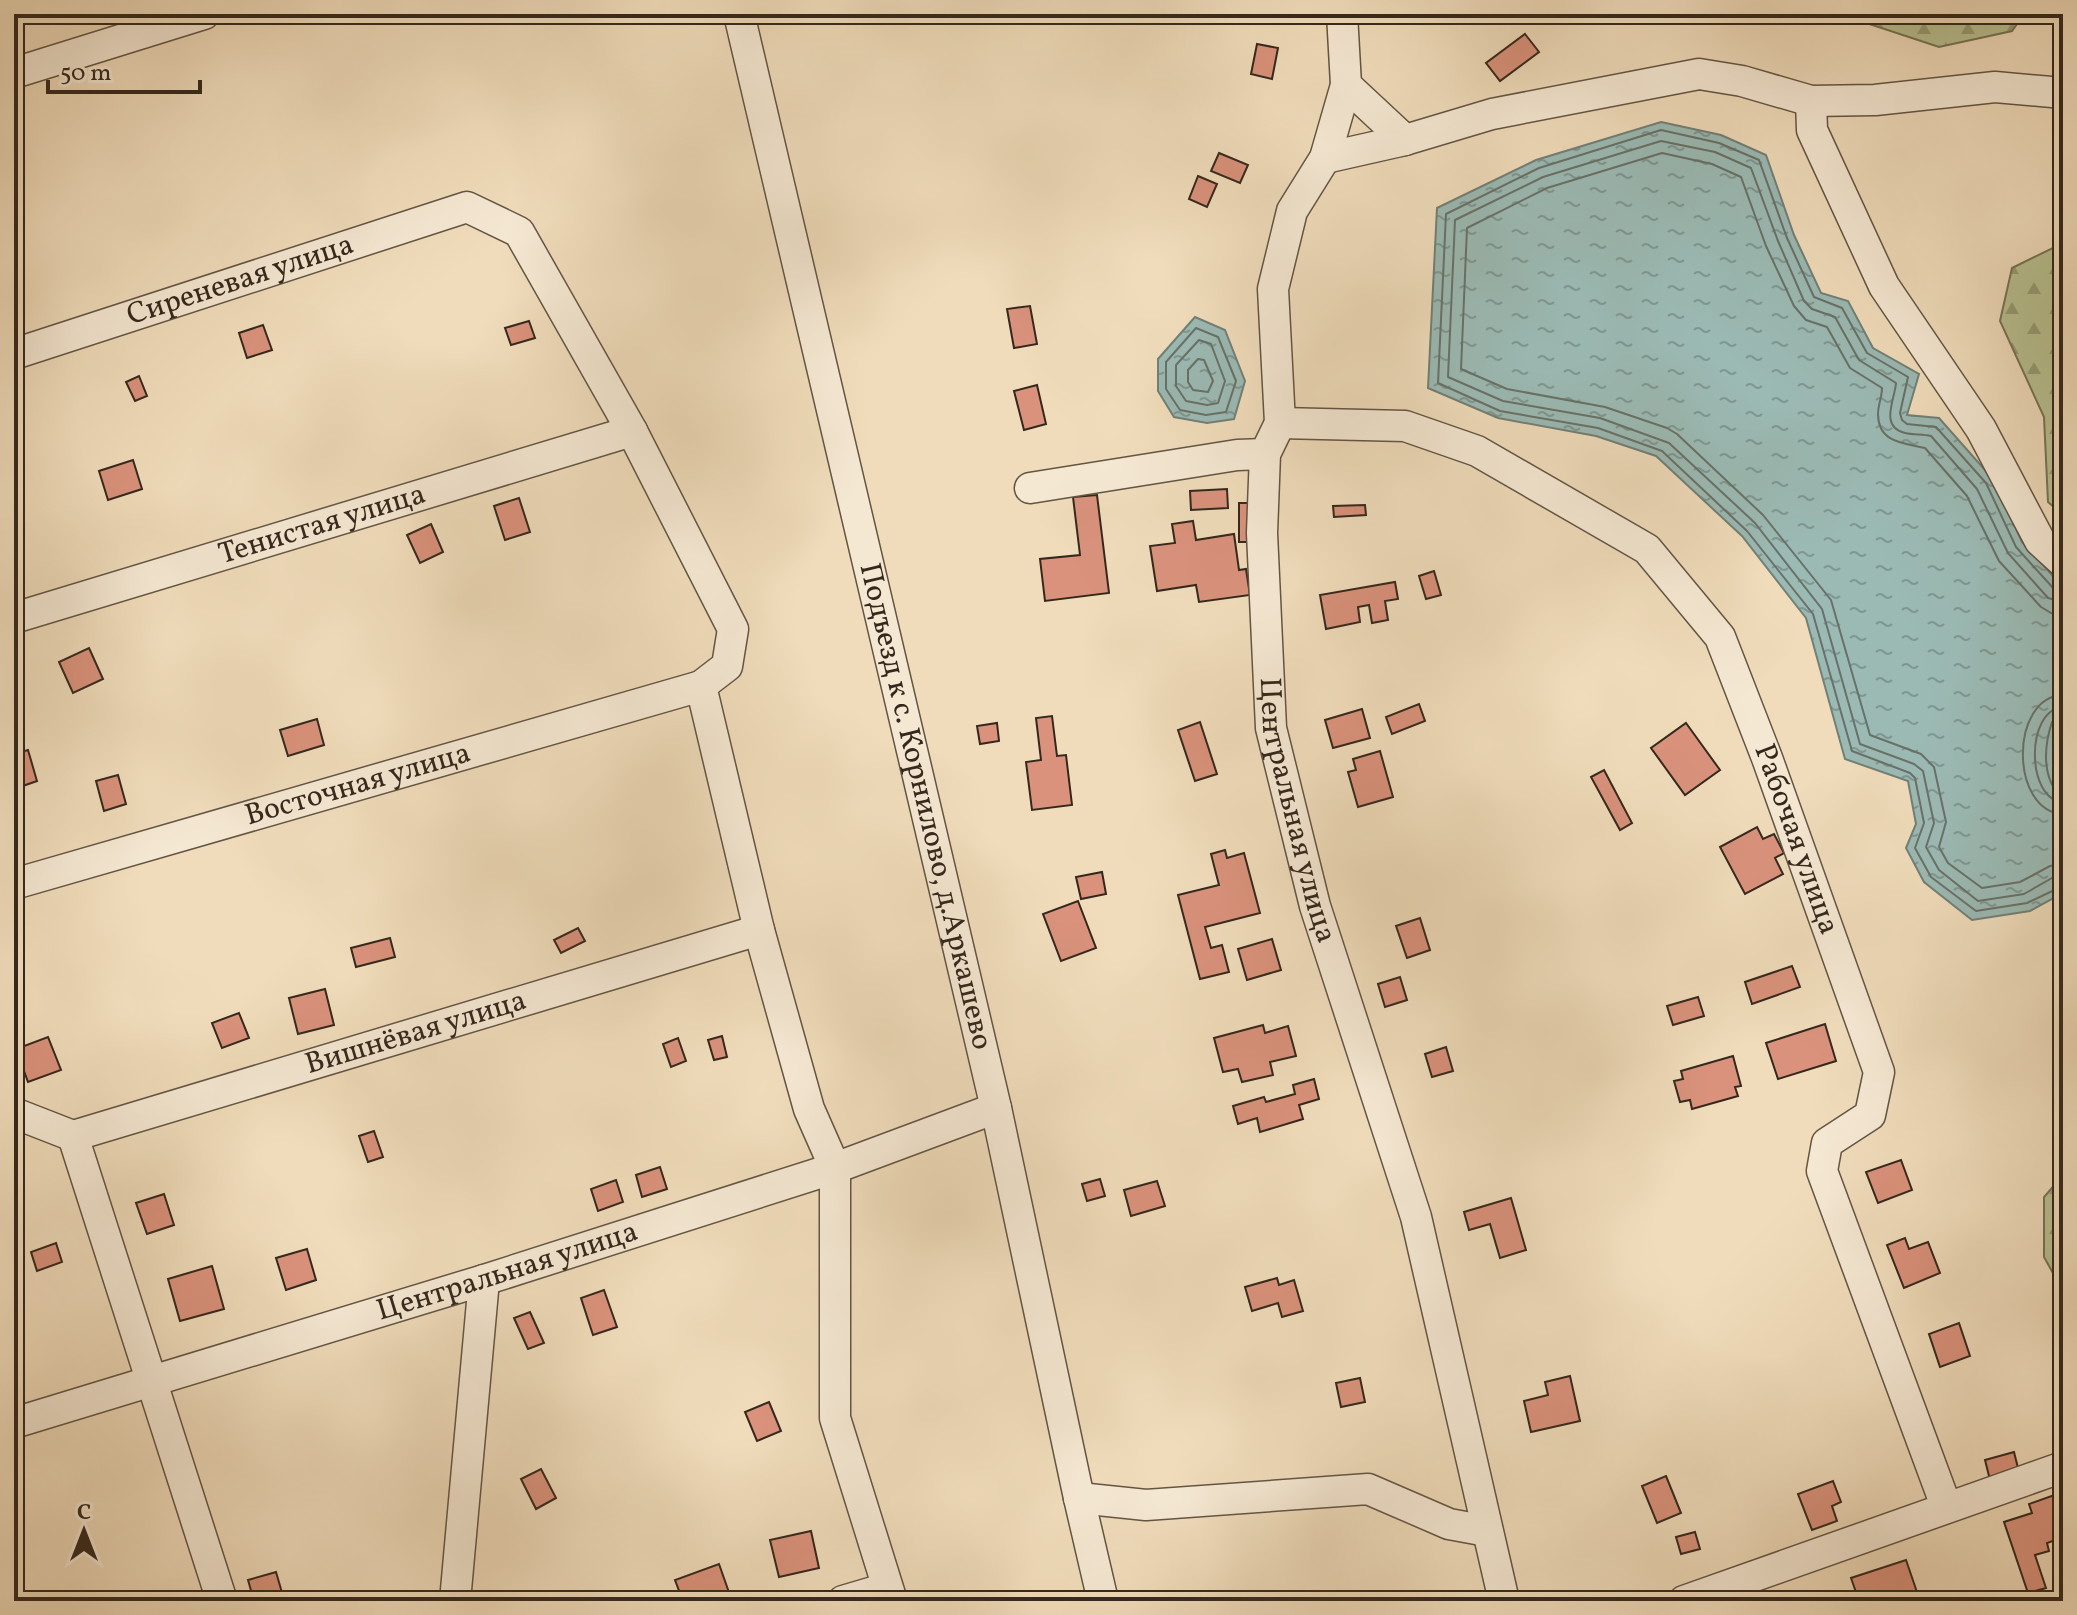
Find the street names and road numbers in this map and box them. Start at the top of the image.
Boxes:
street label: Сиреневая улица [122,224,359,337]
street label: Тенистая улица [214,474,431,576]
street label: Подъезд к с. Корнилово, д.Аркашево [848,559,1003,1054]
street label: Центральная улица [1248,677,1347,948]
street label: Восточная улица [240,732,476,837]
street label: Рабочая улица [1743,738,1849,940]
street label: Вишнёвая улица [300,980,532,1086]
street label: Центральная улица [372,1211,643,1332]

